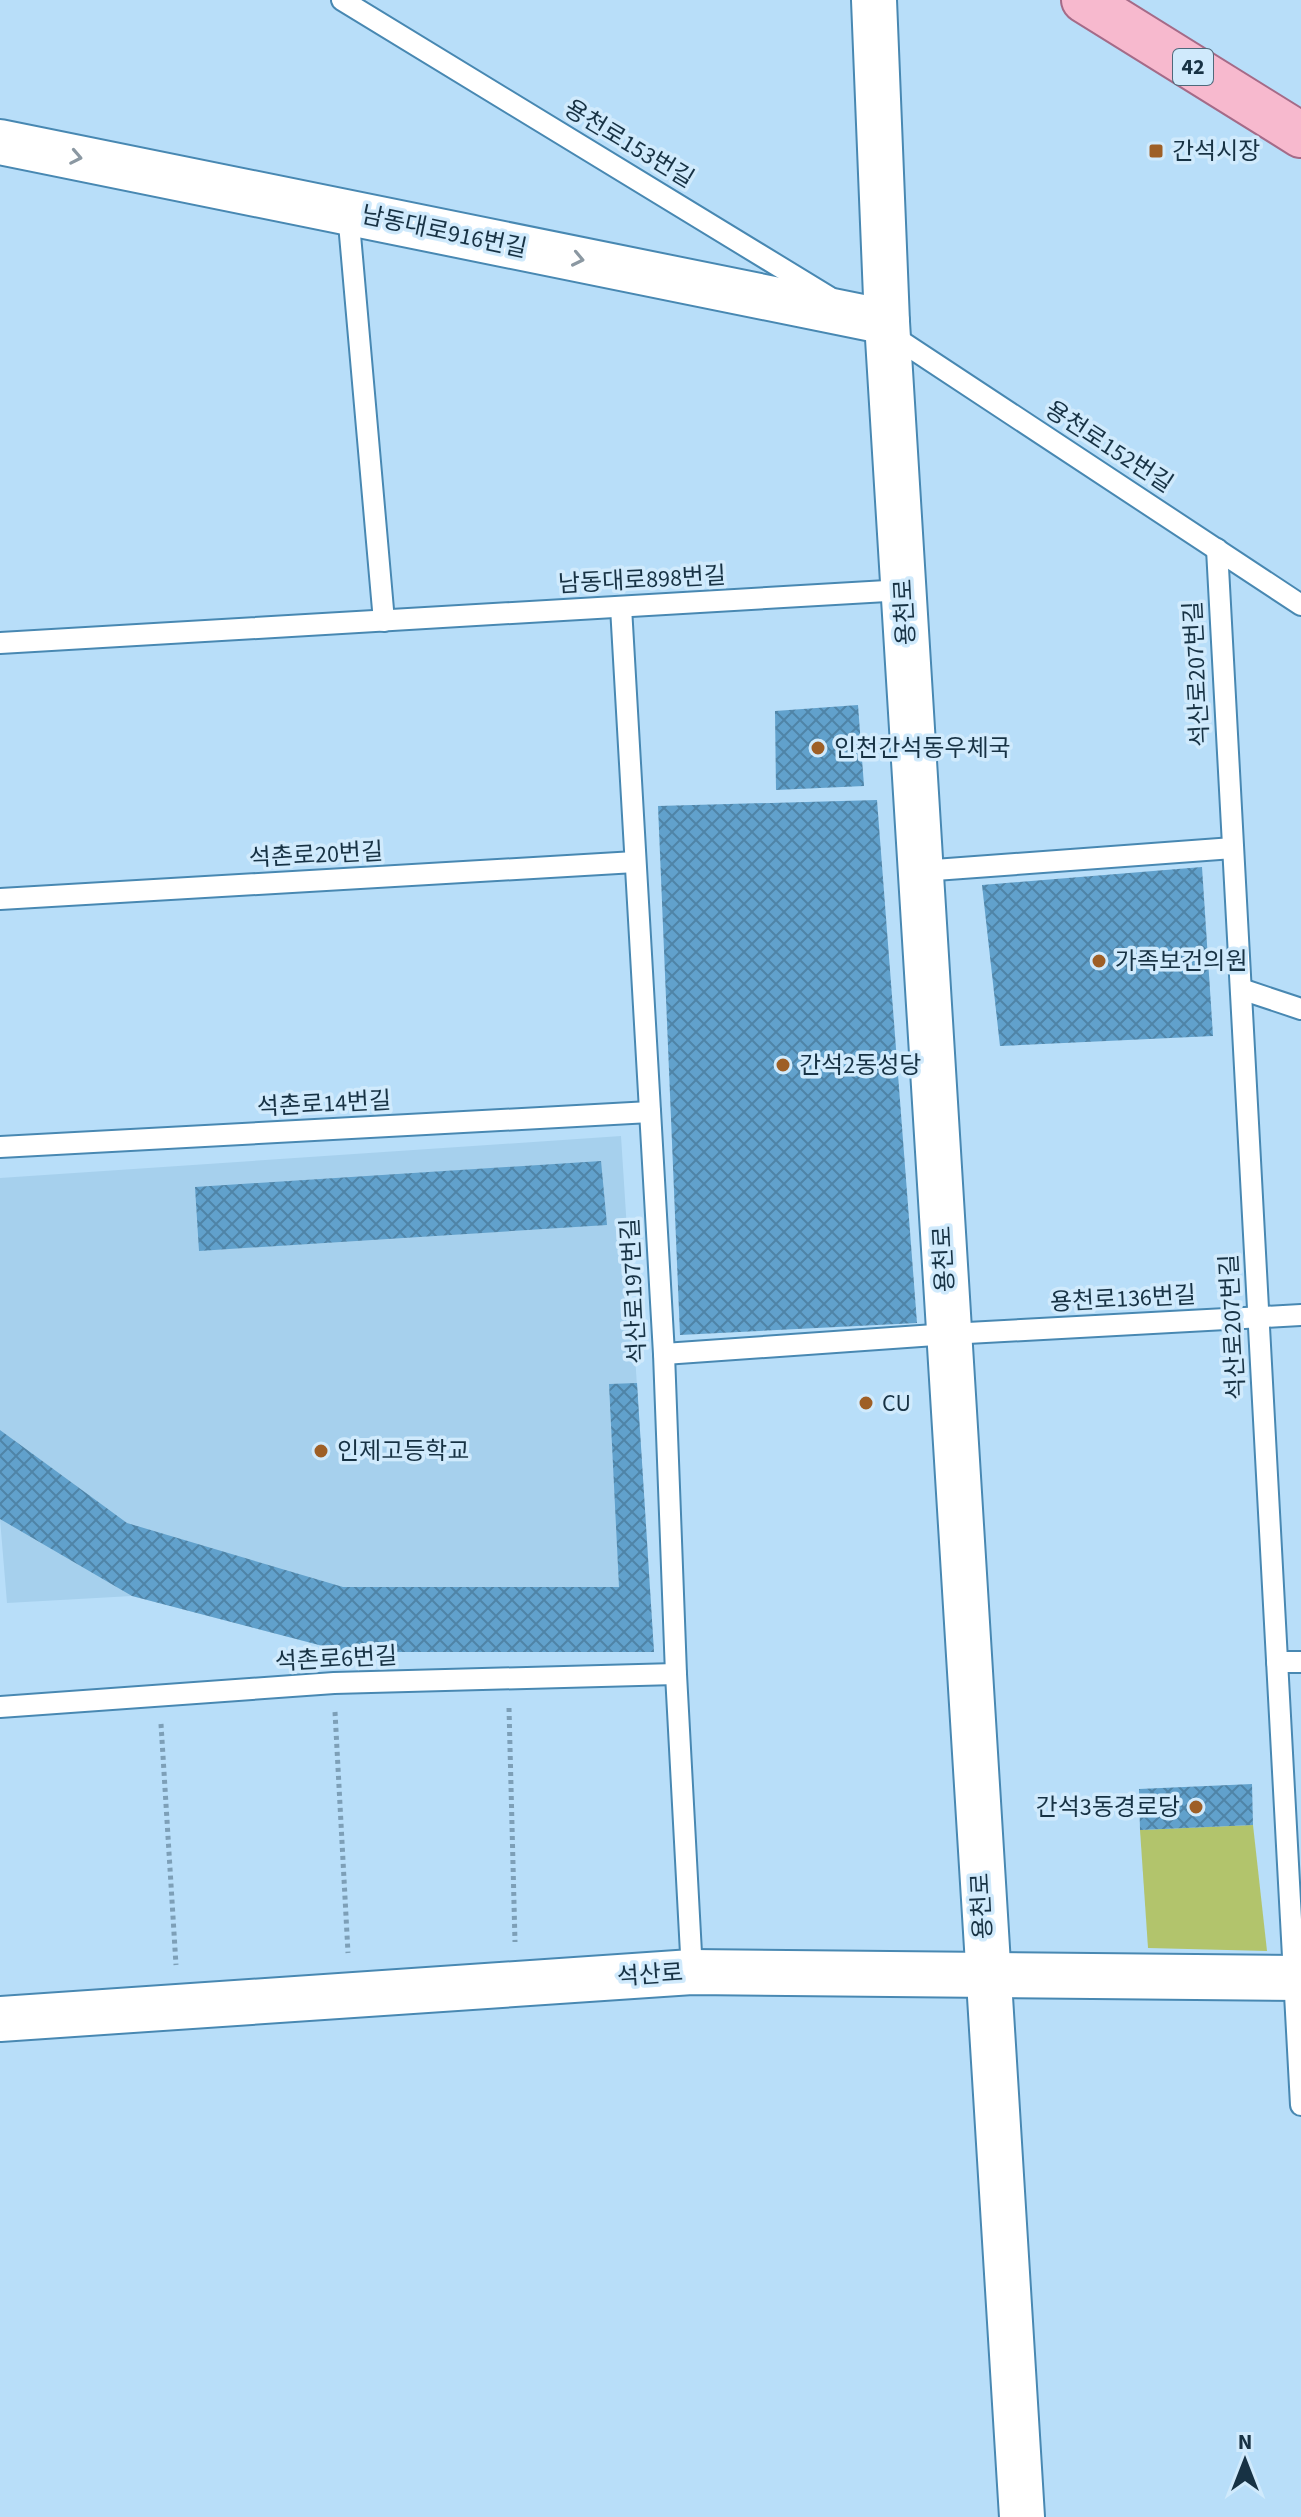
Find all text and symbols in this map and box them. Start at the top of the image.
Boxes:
road number: 42 [1173,49,1213,85]
street label: 용천로153번길 [557,91,701,197]
place label: 간석시장 [1172,134,1260,169]
marker: 간석시장 [1147,142,1165,160]
one-way arrow [70,148,83,165]
street label: 남동대로916번길 [358,197,530,267]
one-way arrow [571,250,584,267]
street label: 용천로152번길 [1038,393,1180,501]
street label: 남동대로898번길 [557,558,727,602]
street label: 용천로 [886,578,924,646]
street label: 석산로207번길 [1176,600,1218,748]
place label: 인천간석동우체국 [834,731,1011,766]
marker: 인천간석동우체국 [809,739,827,757]
street label: 석촌로20번길 [248,834,384,876]
place label: 가족보건의원 [1115,944,1247,979]
marker: 가족보건의원 [1090,952,1108,970]
place label: 간석2동성당 [799,1048,921,1083]
marker: 간석2동성당 [774,1056,792,1074]
street label: 석촌로14번길 [256,1083,392,1125]
street label: 석산로197번길 [613,1217,655,1365]
street label: 용천로 [925,1225,963,1293]
street label: 석산로207번길 [1212,1253,1254,1401]
street label: 용천로136번길 [1049,1278,1197,1320]
place label: CU [882,1386,911,1421]
marker: CU [857,1394,875,1412]
place label: 인제고등학교 [337,1434,469,1469]
marker: 인제고등학교 [312,1442,330,1460]
street label: 석촌로6번길 [274,1638,398,1680]
place label: 간석3동경로당 [1036,1790,1180,1825]
marker: 간석3동경로당 [1187,1798,1205,1816]
street label: 용천로 [963,1872,1001,1940]
street label: 석산로 [616,1955,684,1995]
north arrow [1205,2421,1285,2501]
text: N [1238,2426,1252,2458]

